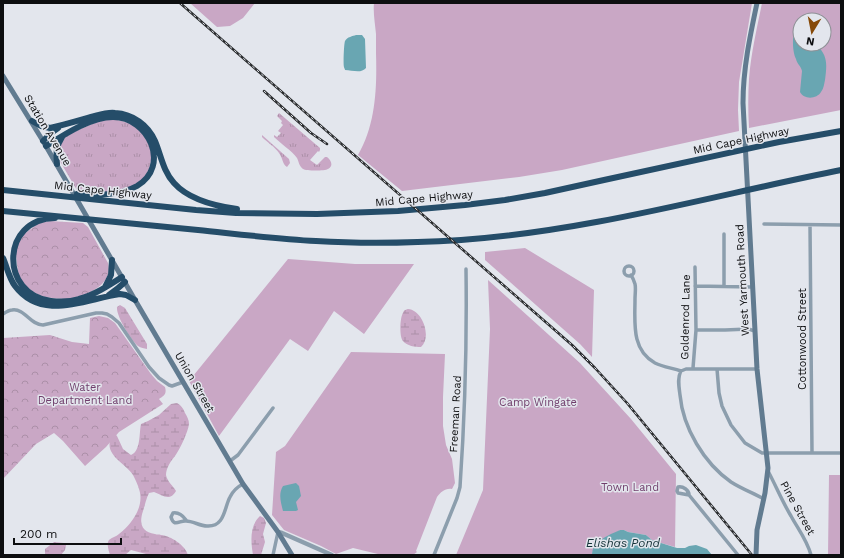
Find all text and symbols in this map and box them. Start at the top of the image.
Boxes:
north arrow [792,12,832,52]
text: N [805,34,815,48]
street label: Station Avenue [21,92,74,168]
street label: Mid Cape Highway [692,124,791,157]
street label: Mid Cape Highway [54,179,153,202]
street label: Mid Cape Highway [375,188,474,209]
street label: West Yarmouth Road [733,224,752,336]
street label: Goldenrod Lane [678,274,693,360]
street label: Cottonwood Street [796,288,809,390]
street label: Union Street [172,350,217,415]
street label: Freeman Road [447,375,464,453]
park label: Water Department Land [38,381,132,407]
park label: Camp Wingate [499,396,577,409]
street label: Pine Street [777,479,818,538]
park label: Town Land [601,481,659,494]
scale bar [14,520,121,546]
text: 200 m [20,527,57,541]
water label: Elishas Pond [586,536,661,550]

